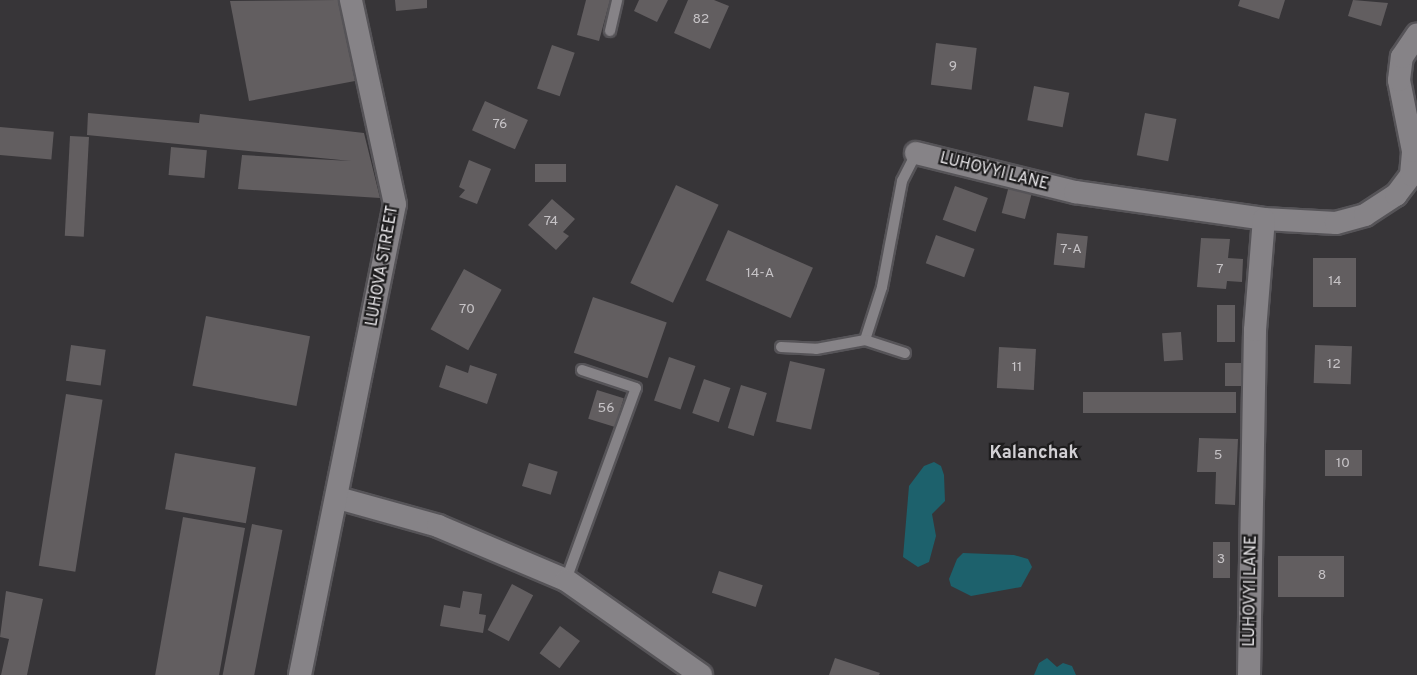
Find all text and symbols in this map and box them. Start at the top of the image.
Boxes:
house number: 82 [693,12,709,28]
house number: 9 [949,59,957,75]
house number: 76 [493,117,507,133]
street label: LUHOVYI LANE [938,149,1050,195]
street label: LUHOVA STREET [363,204,403,328]
house number: 74 [544,214,558,230]
house number: 7-А [1060,242,1082,258]
house number: 7 [1216,262,1224,278]
house number: 14-А [746,266,774,282]
house number: 14 [1328,274,1342,290]
house number: 70 [459,302,475,318]
house number: 12 [1327,357,1341,373]
house number: 11 [1012,360,1022,376]
house number: 56 [597,401,615,417]
district label: Kalanchak [990,443,1078,465]
house number: 5 [1214,448,1222,464]
house number: 10 [1336,456,1350,472]
street label: LUHOVYI LANE [1240,535,1262,647]
house number: 3 [1217,552,1225,568]
house number: 8 [1318,568,1326,584]

